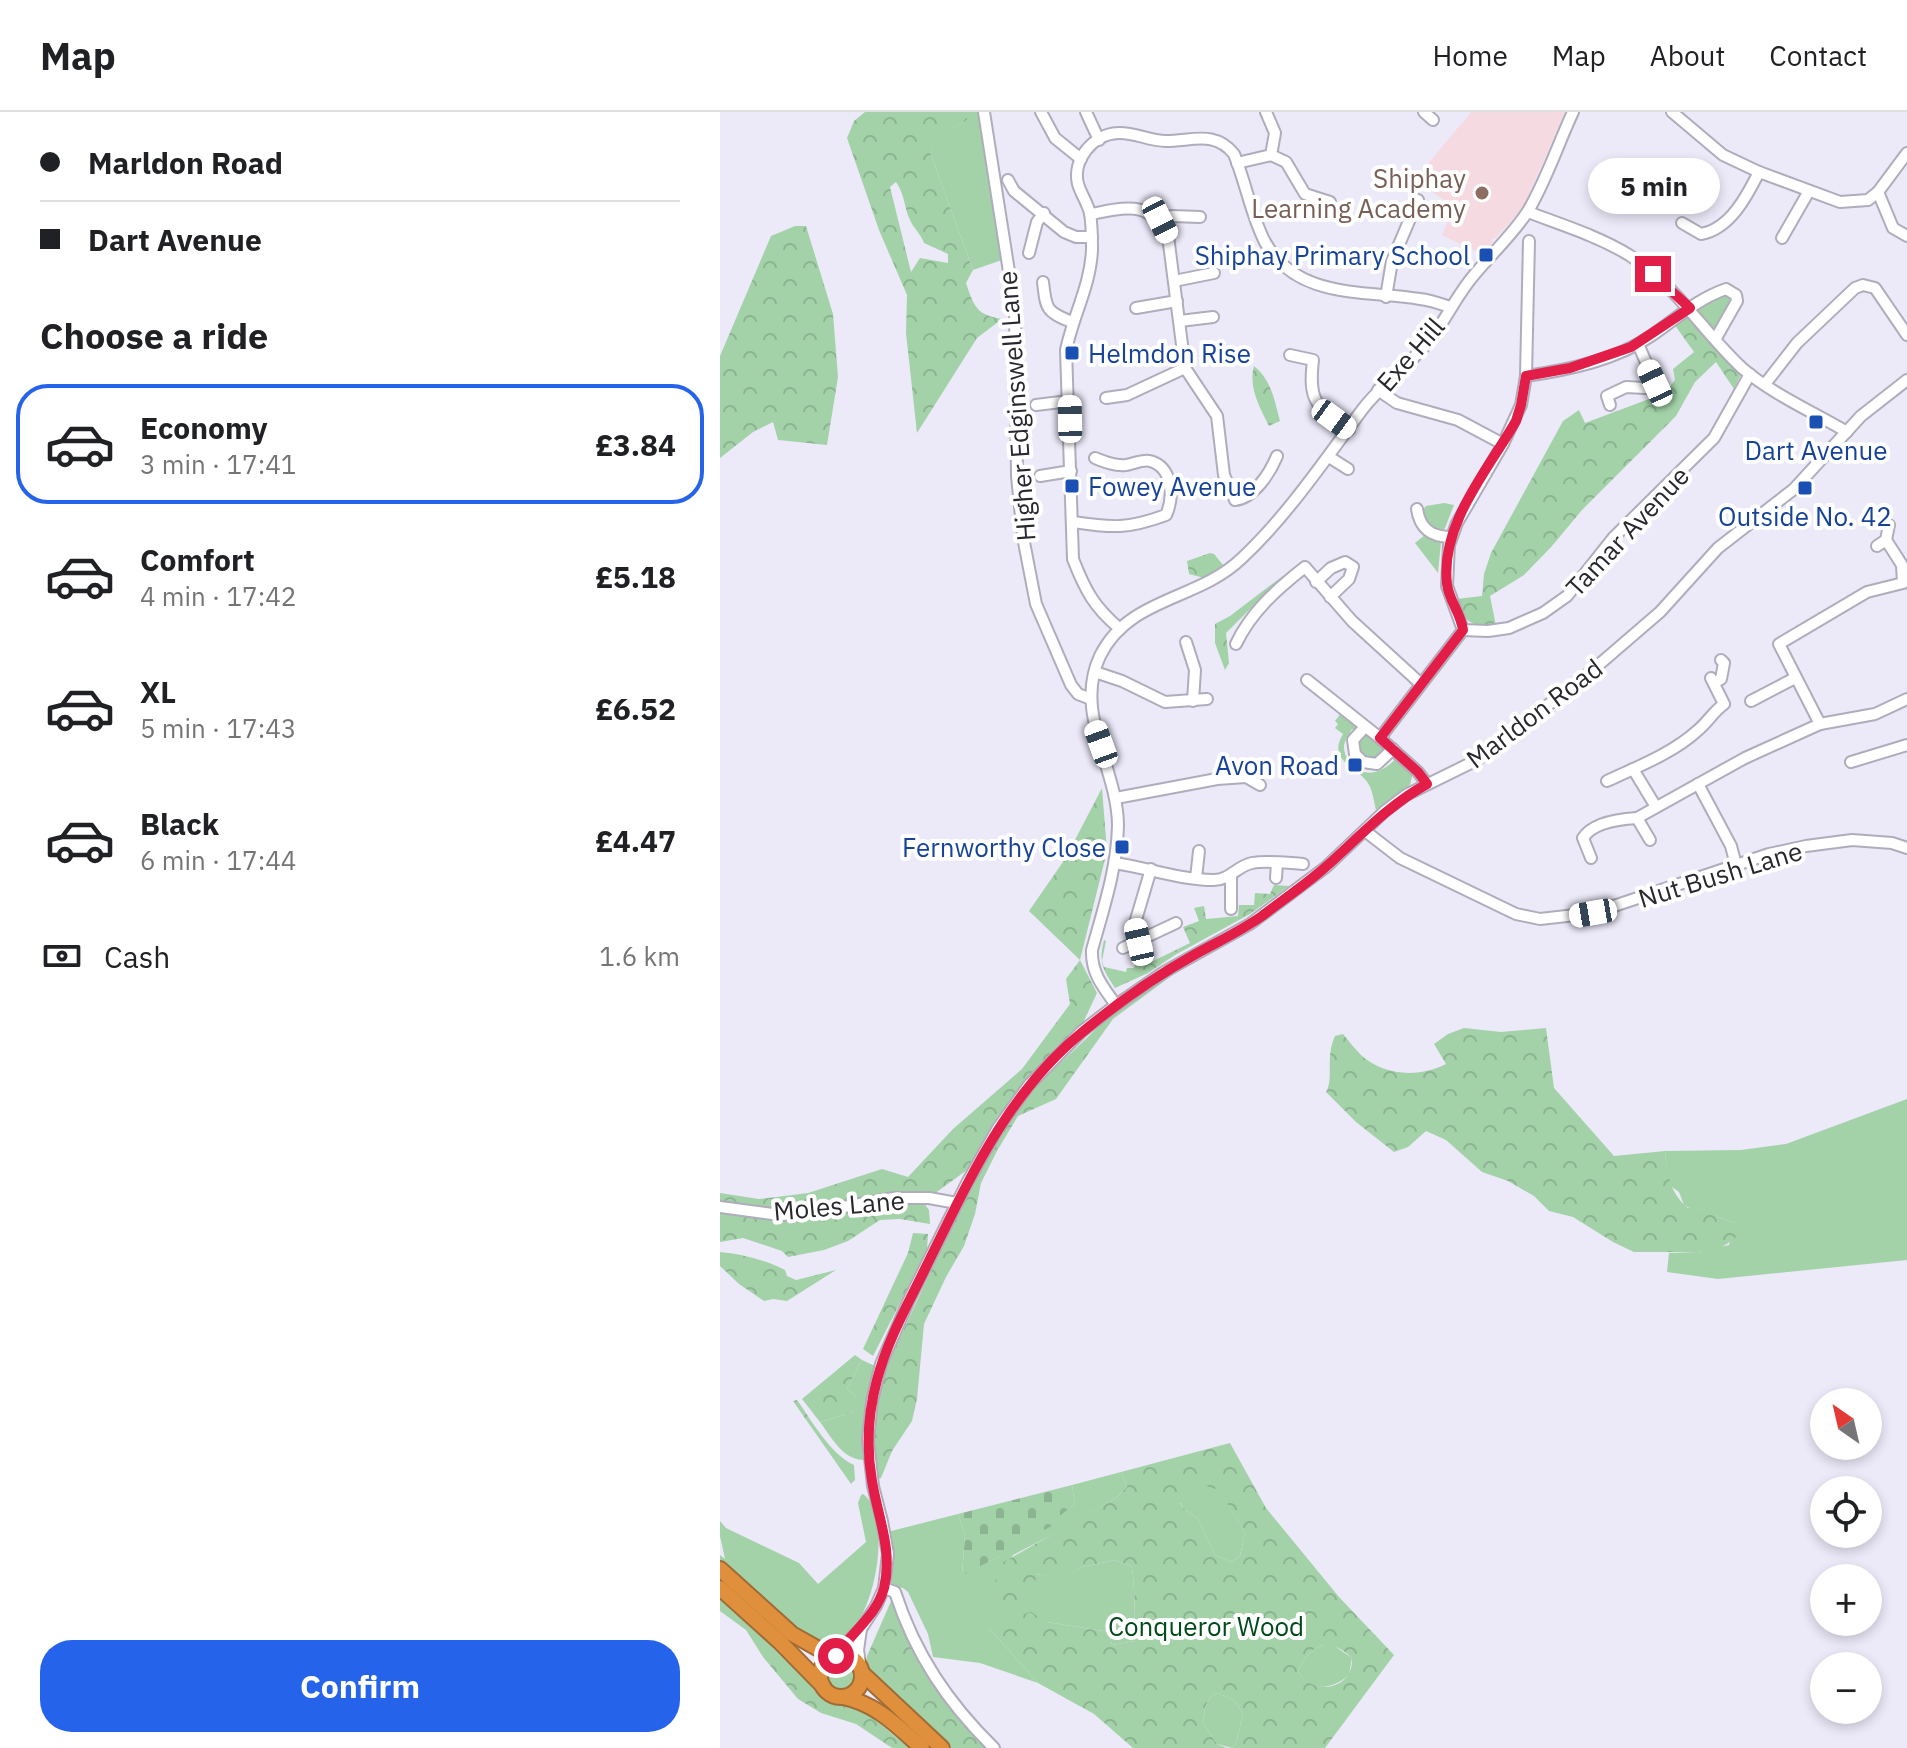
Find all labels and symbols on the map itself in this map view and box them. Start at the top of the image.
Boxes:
callout: 5 min [1587,158,1719,214]
place label: Shiphay Learning Academy [1251,161,1466,225]
marker: Shiphay Learning Academy [1473,184,1491,202]
car [1138,193,1182,247]
place label: Shiphay Primary School [1195,238,1470,272]
marker: Shiphay Primary School [1477,246,1495,264]
route end [1635,256,1671,292]
street label: Higher Edginswell Lane [990,270,1042,542]
street label: Exe Hill [1369,310,1451,398]
place label: Helmdon Rise [1088,336,1251,370]
marker: Helmdon Rise [1063,344,1081,362]
car [1634,356,1676,410]
car [1058,395,1082,443]
car [1308,395,1360,443]
marker: Dart Avenue [1807,413,1825,431]
place label: Dart Avenue [1744,433,1888,467]
street label: Tamar Avenue [1558,459,1696,603]
place label: Fowey Avenue [1088,469,1256,503]
marker: Fowey Avenue [1063,477,1081,495]
marker: Outside No. 42 [1796,479,1814,497]
place label: Outside No. 42 [1718,499,1892,533]
street label: Marldon Road [1459,651,1609,775]
car [1082,717,1120,771]
place label: Avon Road [1215,748,1339,782]
marker: Avon Road [1346,756,1364,774]
place label: Fernworthy Close [902,830,1106,864]
street label: Nut Bush Lane [1634,833,1806,915]
marker: Fernworthy Close [1113,838,1131,856]
car [1567,897,1619,929]
car [1122,916,1156,968]
street label: Moles Lane [772,1182,906,1228]
north arrow [1810,1388,1882,1460]
park label: Conqueror Wood [1108,1609,1304,1643]
route start [818,1638,854,1674]

